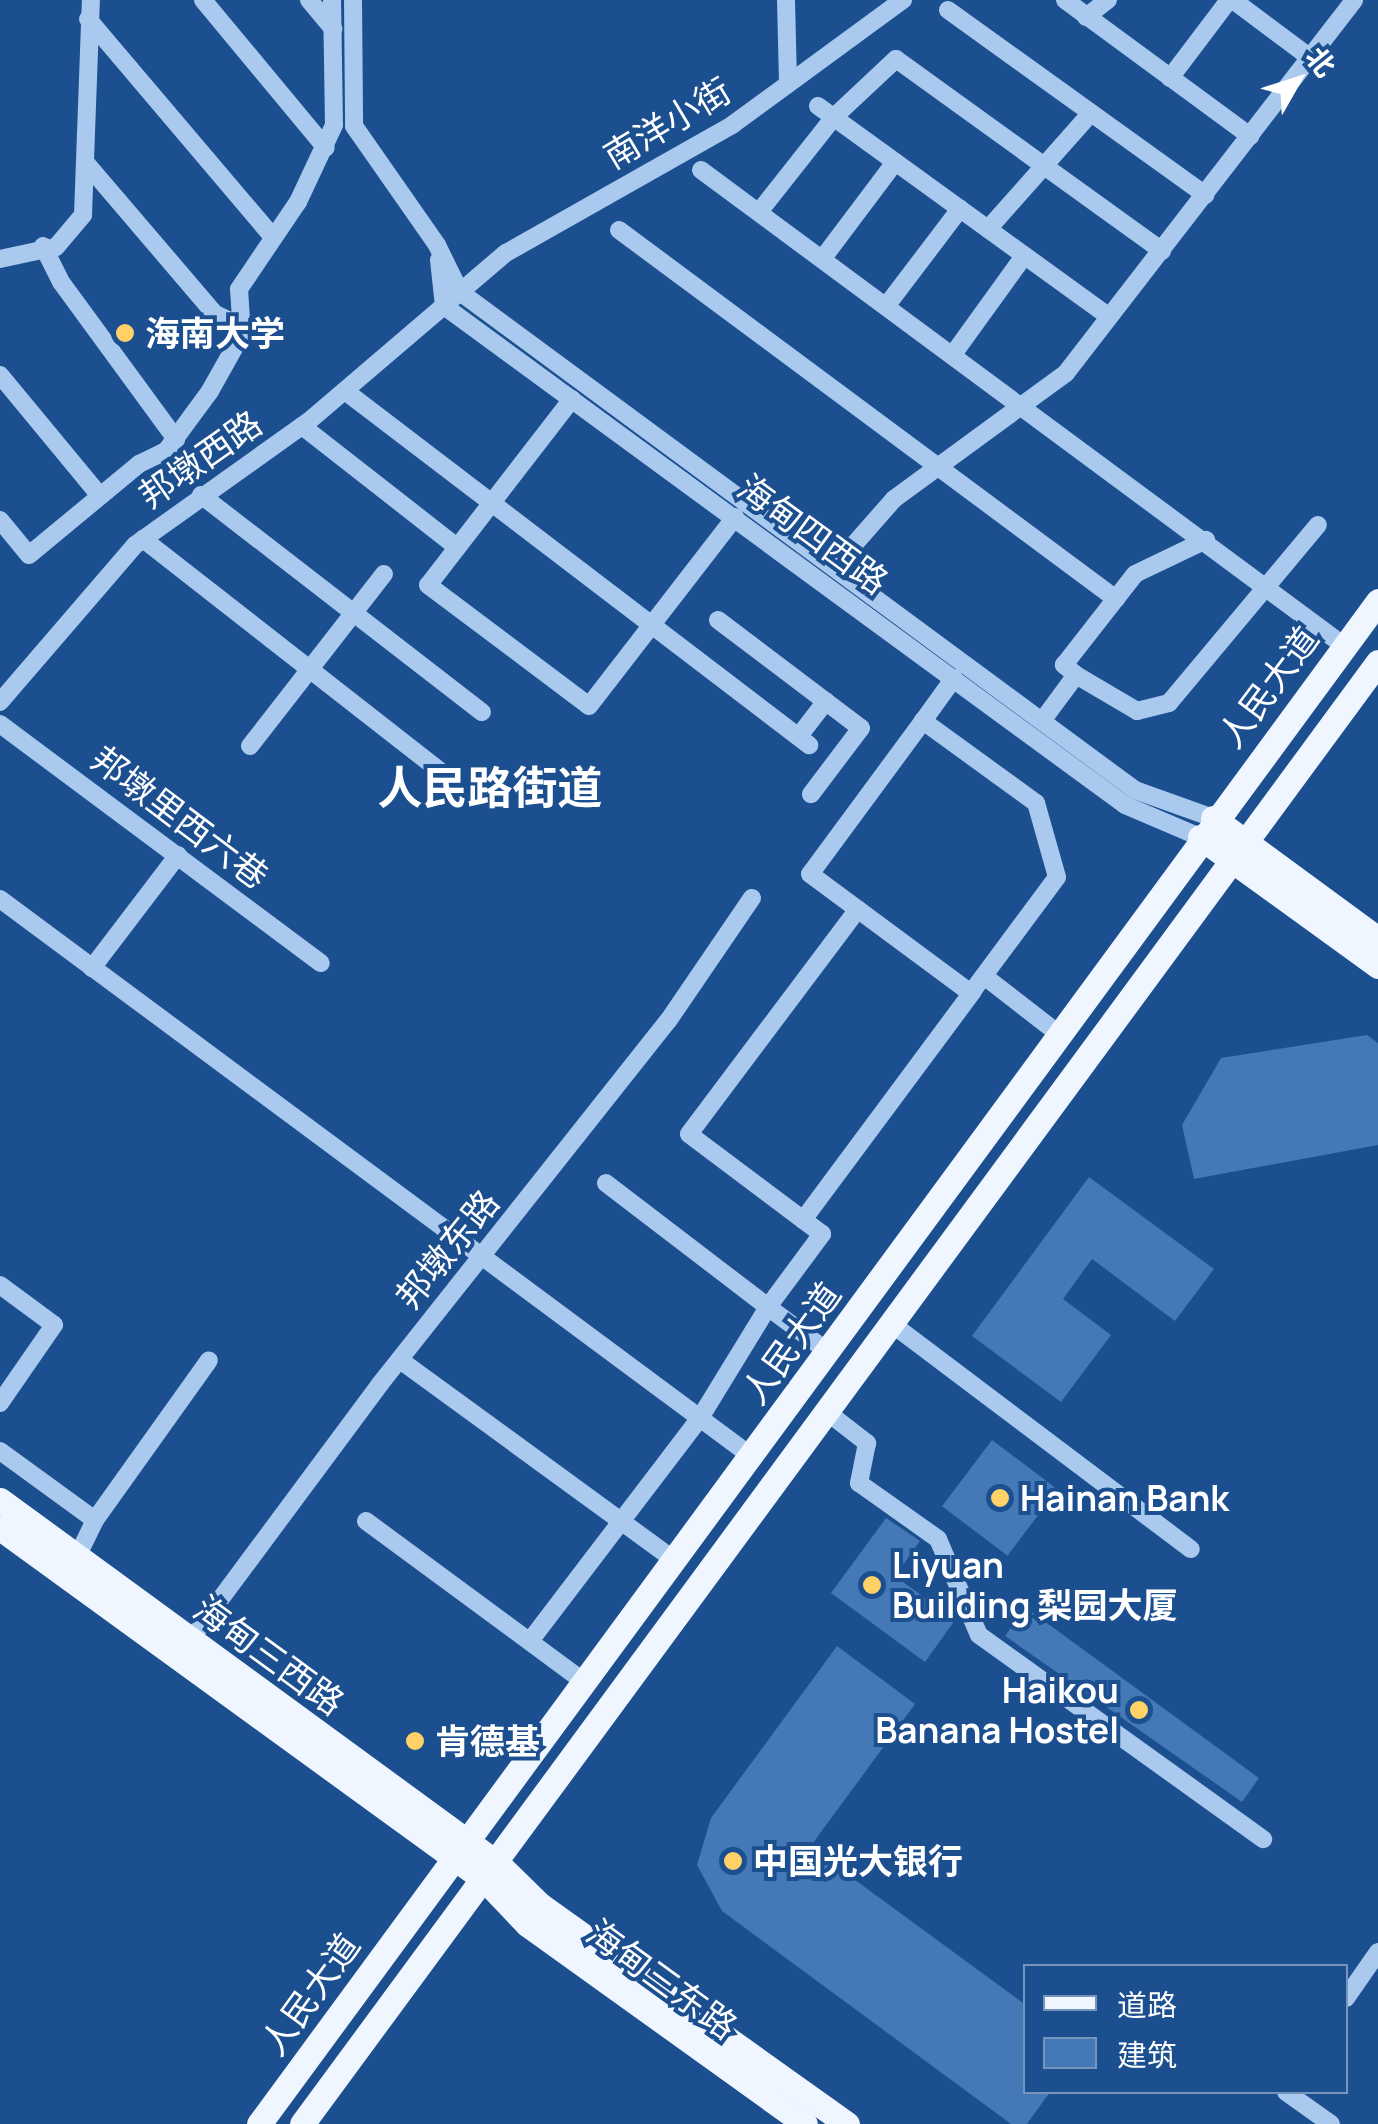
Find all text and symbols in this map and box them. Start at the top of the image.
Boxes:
north arrow [1248,30,1348,130]
text: 北 [1298,38,1345,84]
street label: 南洋小街 [596,69,738,177]
place label: 海南大学 [145,312,285,354]
marker: 海南大学 [114,322,136,344]
street label: 邦墩西路 [131,402,269,516]
street label: 海甸四西路 [730,466,896,602]
street label: 人民大道 [1209,618,1327,756]
street label: 邦墩里西六巷 [84,737,276,897]
district label: 人民路街道 [378,761,602,815]
street label: 邦墩东路 [387,1181,507,1317]
street label: 人民大道 [733,1274,849,1412]
place label: Hainan Bank [1020,1477,1229,1519]
marker: Hainan Bank [989,1487,1011,1509]
place label: Liyuan Building 梨园大厦 [892,1544,1177,1626]
marker: Liyuan Building 梨园大厦 [861,1574,883,1596]
street label: 海甸三西路 [186,1587,352,1723]
place label: Haikou Banana Hostel [875,1669,1119,1751]
marker: Haikou Banana Hostel [1128,1699,1150,1721]
place label: 肯德基 [435,1720,540,1762]
marker: 肯德基 [404,1730,426,1752]
place label: 中国光大银行 [753,1840,963,1882]
marker: 中国光大银行 [722,1850,744,1872]
street label: 海甸三东路 [579,1911,745,2047]
street label: 人民大道 [252,1925,368,2063]
legend [1023,1964,1348,2094]
text: 道路 [1117,1984,1177,2025]
text: 建筑 [1117,2034,1177,2075]

